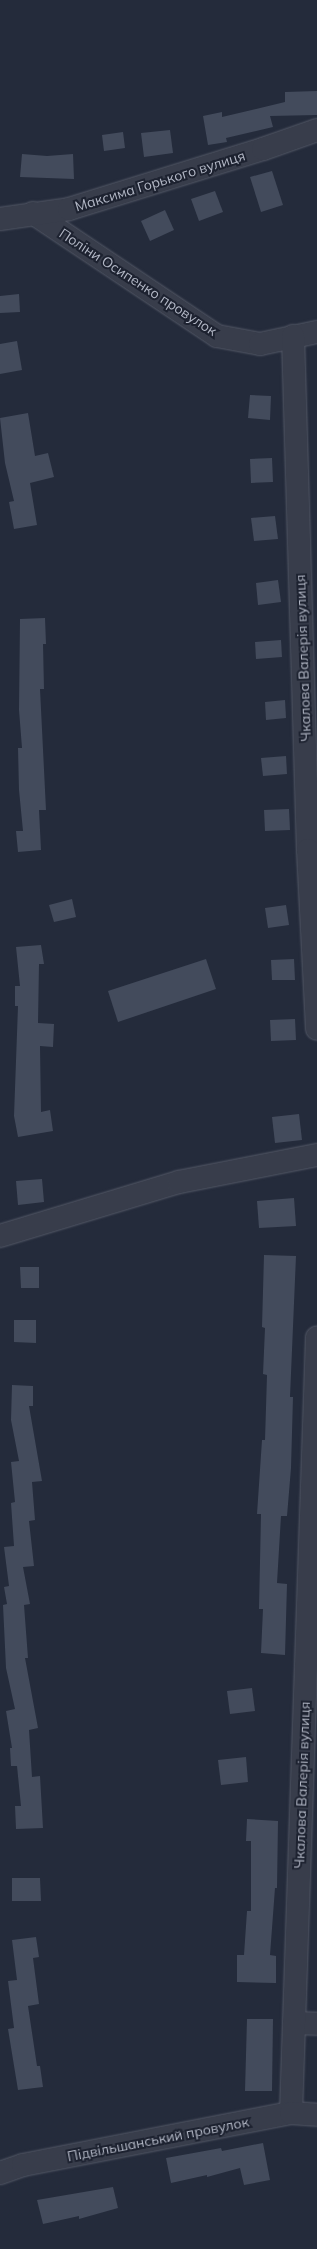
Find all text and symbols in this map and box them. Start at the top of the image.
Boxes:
street label: Максима Горького вулиця [73,147,247,215]
street label: Поліни Осипенко провулок [56,225,220,339]
street label: Чкалова Валерія вулиця [292,574,314,742]
street label: Чкалова Валерія вулиця [291,1701,313,1869]
street label: Підвільшанський провулок [66,2113,250,2165]

